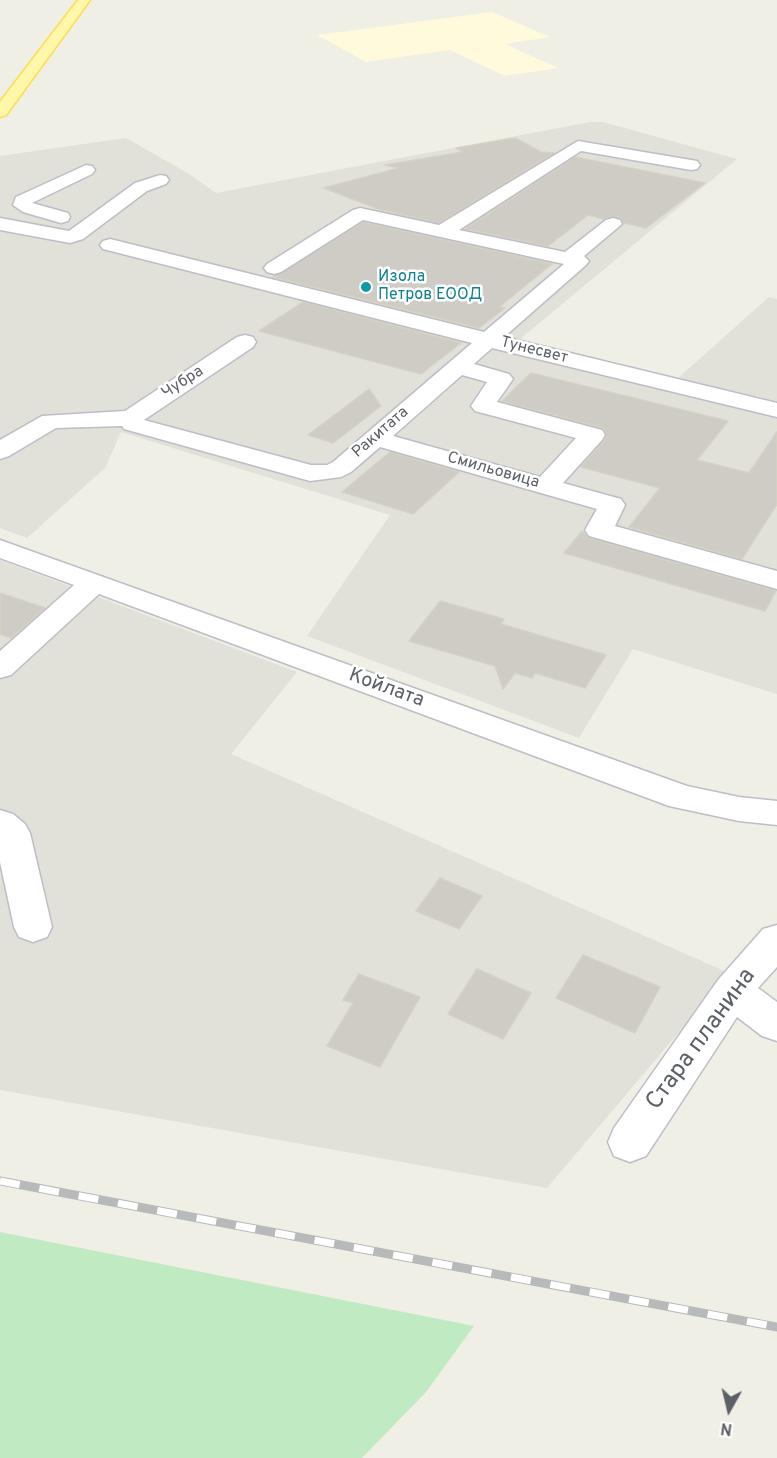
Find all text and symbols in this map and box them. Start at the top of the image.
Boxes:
place label: Изола Петров ЕООД [378,268,482,306]
marker: Изола Петров ЕООД [359,280,373,294]
street label: Тунесвет [498,333,570,369]
street label: Чубра [158,362,208,404]
street label: Ракитата [349,403,413,463]
street label: Смильовица [445,449,541,493]
street label: Койлата [345,664,427,714]
street label: Стара планина [641,963,763,1117]
north arrow [699,1380,759,1440]
text: N [719,1417,734,1439]

